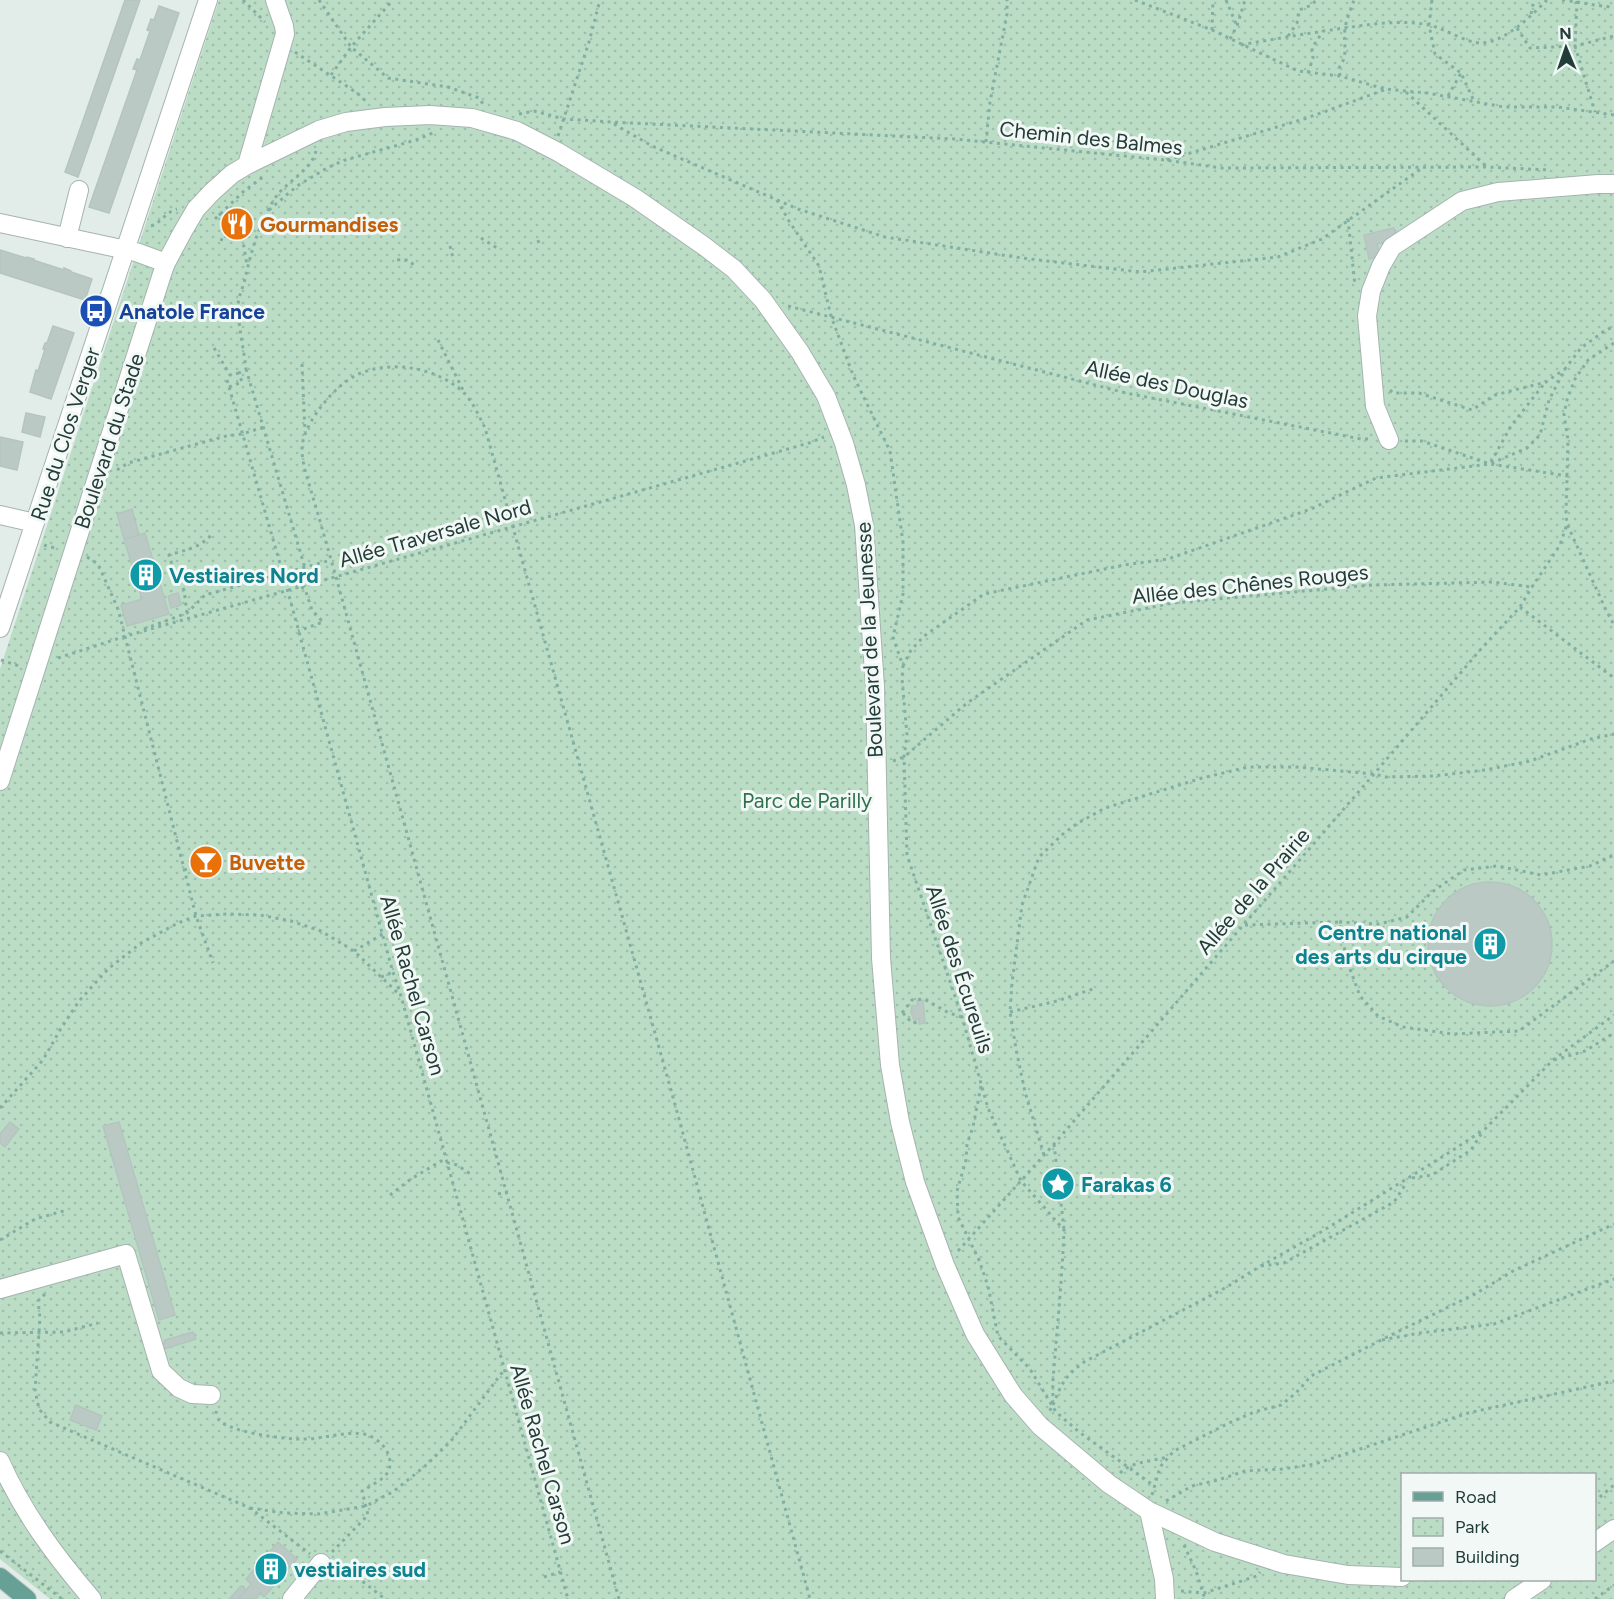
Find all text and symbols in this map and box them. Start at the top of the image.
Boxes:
north arrow [1536,18,1596,78]
text: N [1559,24,1572,43]
street label: Chemin des Balmes [998,116,1184,160]
restaurant icon: Gourmandises [219,206,255,242]
place label: Gourmandises [260,212,399,237]
bus stop icon: Anatole France [78,293,114,329]
place label: Anatole France [119,299,265,324]
street label: Rue du Clos Verger [25,344,105,524]
street label: Boulevard du Stade [69,350,149,532]
street label: Allée des Douglas [1083,355,1251,413]
street label: Allée Traversale Nord [336,494,534,572]
street label: Boulevard de la Jeunesse [850,521,888,759]
building icon: Vestiaires Nord [128,557,164,593]
street label: Allée des Chênes Rouges [1131,559,1369,609]
place label: Vestiaires Nord [169,563,319,588]
park label: Parc de Parilly [742,788,872,813]
street label: Allée de la Prairie [1191,823,1315,959]
bar icon: Buvette [188,844,224,880]
place label: Buvette [229,850,305,875]
street label: Allée des Écureuils [921,882,999,1056]
street label: Allée Rachel Carson [375,892,451,1078]
place label: Centre national des arts du cirque [1295,920,1467,969]
building icon: Centre national des arts du cirque [1472,926,1508,962]
place icon: Farakas 6 [1040,1166,1076,1202]
place label: Farakas 6 [1081,1172,1172,1197]
street label: Allée Rachel Carson [505,1361,581,1547]
legend [1401,1473,1596,1581]
text: Road [1455,1486,1496,1508]
text: Park [1455,1516,1490,1538]
text: Building [1455,1546,1520,1568]
building icon: vestiaires sud [253,1551,289,1587]
place label: vestiaires sud [294,1557,426,1582]

